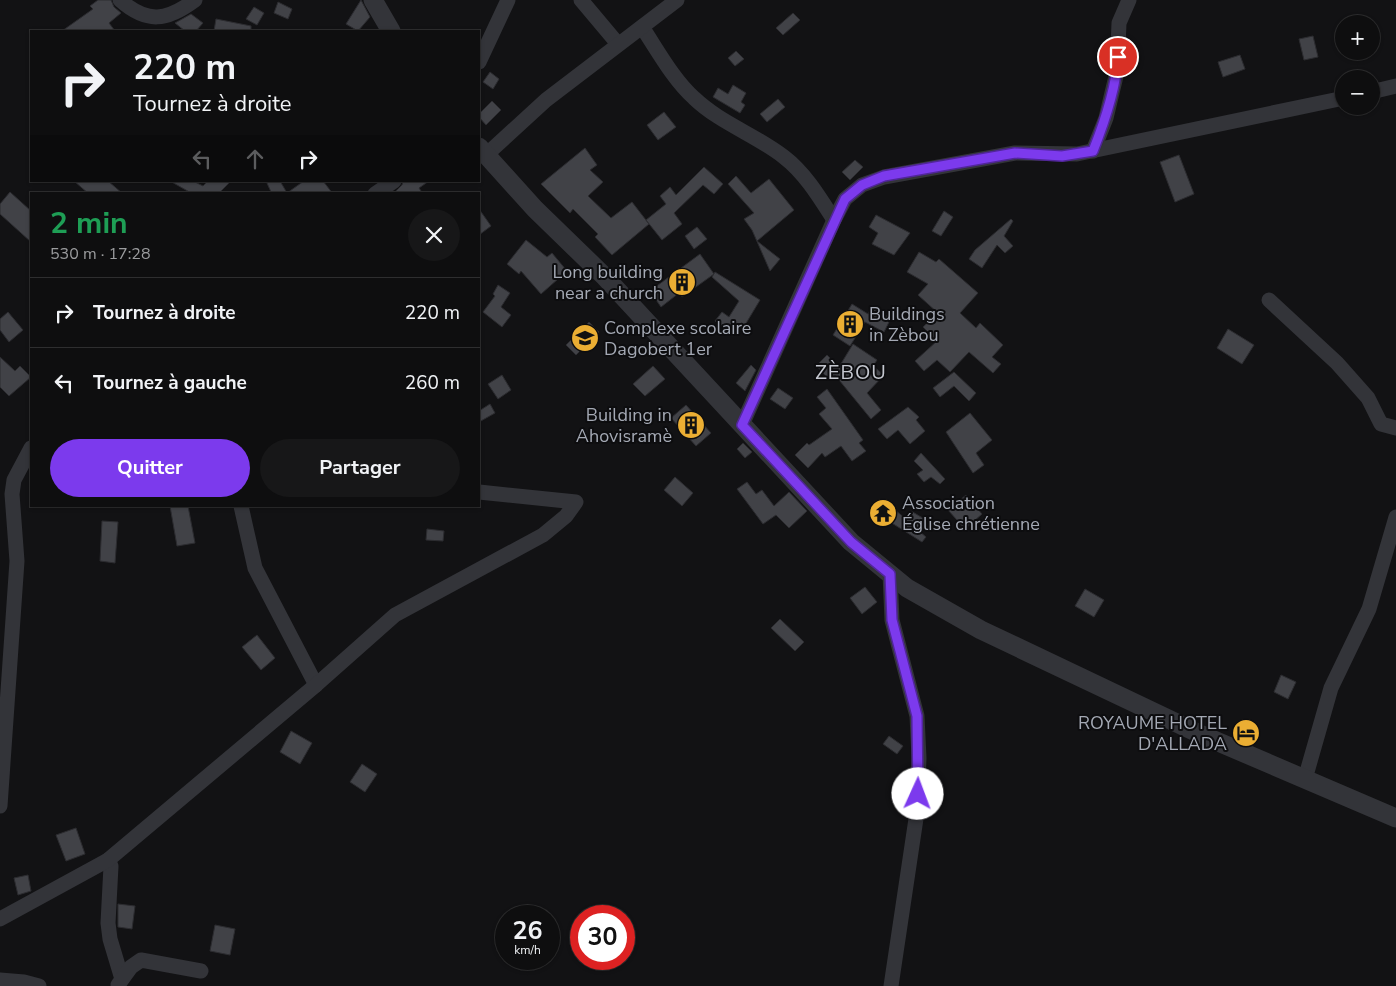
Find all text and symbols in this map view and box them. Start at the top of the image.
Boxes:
map controls [1335,15,1380,115]
button: + [1335,15,1380,60]
pin [1097,36,1139,78]
icon: arrive [1104,43,1132,71]
text: 220 m [133,44,236,91]
icon: right [50,50,115,115]
button: − [1335,70,1380,115]
text: Tournez à droite [133,89,292,119]
icon: left [188,145,216,173]
icon: ahead [241,145,269,173]
icon: right [294,145,322,173]
text: 2 min [50,203,128,244]
button: close [408,209,460,261]
text: 530 m · 17:28 [50,243,151,265]
place label: Long building near a church [552,260,663,305]
building icon: Long building near a church [667,267,697,297]
icon: right [50,299,78,327]
text: Tournez à droite [93,300,236,326]
text: 220 m [405,300,460,326]
place label: Buildings in Zèbou [869,302,945,347]
building icon: Buildings in Zèbou [835,309,865,339]
place label: Complexe scolaire Dagobert 1er [604,316,751,361]
school or university icon: Complexe scolaire Dagobert 1er [570,323,600,353]
district label: ZÈBOU [815,359,887,386]
icon: left [50,369,78,397]
text: Tournez à gauche [93,370,247,396]
text: 260 m [405,370,460,396]
place label: Building in Ahovisramè [576,403,672,448]
building icon: Building in Ahovisramè [676,410,706,440]
button: Quitter [50,439,250,497]
button: Partager [260,439,460,497]
place label: Association Église chrétienne [902,491,1040,536]
temple icon: Association Église chrétienne [868,498,898,528]
place label: ROYAUME HOTEL D'ALLADA [1078,711,1227,756]
hotel icon: ROYAUME HOTEL D'ALLADA [1231,718,1261,748]
position arrow [891,767,943,819]
speed limit sign: 30 [570,905,635,970]
text: 26 [512,914,543,948]
text: km/h [514,942,541,958]

